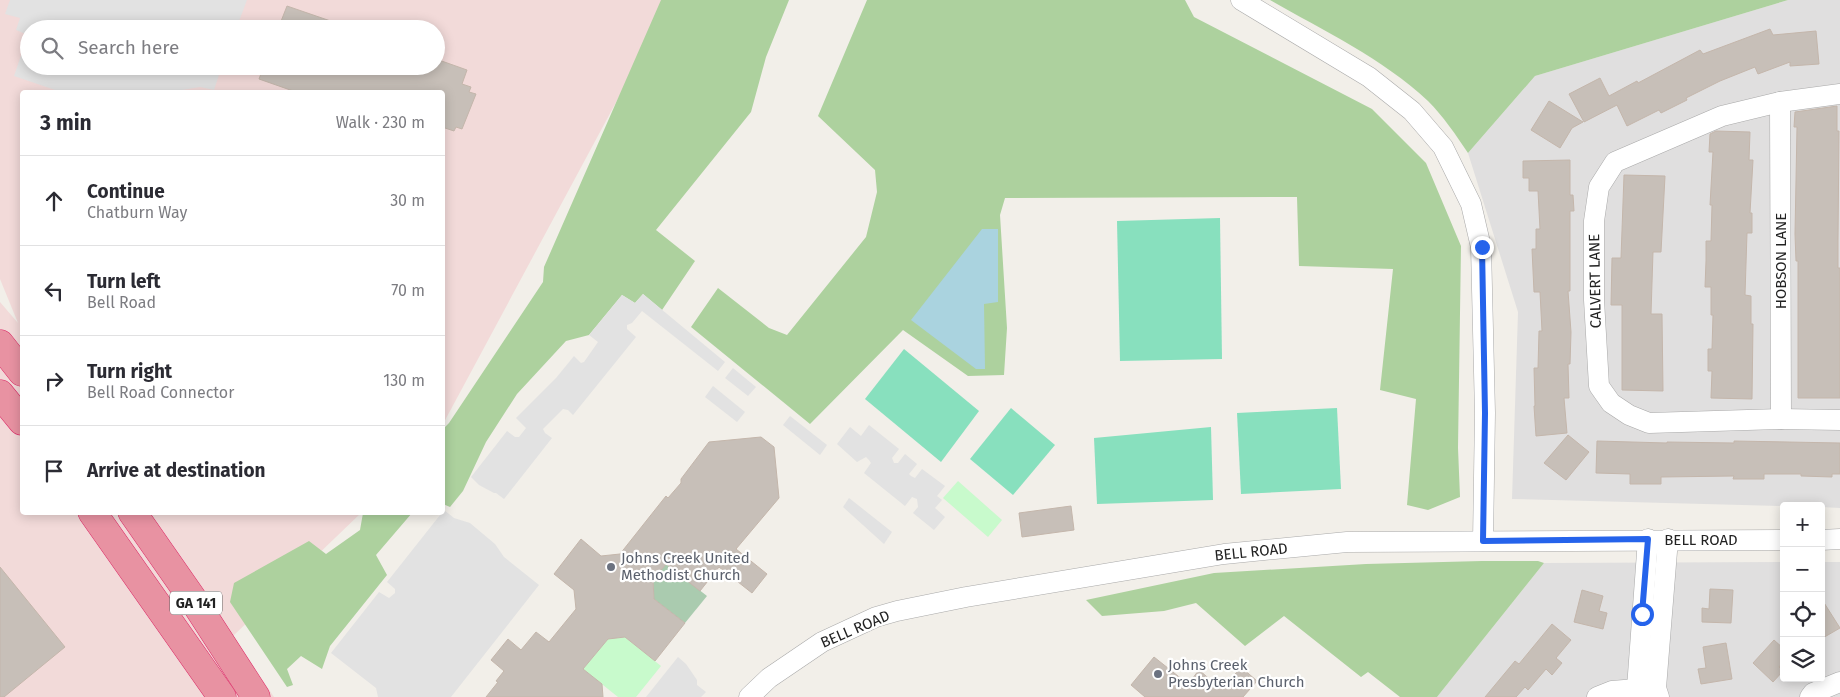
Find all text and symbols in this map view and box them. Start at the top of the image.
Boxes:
search box [20,20,445,75]
icon: search [38,34,66,62]
text: Search here [78,36,179,59]
text: 3 min [40,110,92,136]
text: Walk · 230 m [336,113,425,132]
text: Continue [87,180,165,203]
icon: ahead [40,187,68,215]
text: 30 m [390,191,425,210]
text: Chatburn Way [87,203,187,222]
street label: HOBSON LANE [1772,213,1790,309]
street label: CALVERT LANE [1585,234,1605,328]
route end [1471,236,1494,259]
text: Turn left [87,270,161,293]
icon: left [40,277,68,305]
text: 70 m [391,281,425,300]
text: Bell Road [87,293,156,312]
text: Turn right [87,360,172,383]
icon: right [40,367,68,395]
text: 130 m [383,371,425,390]
text: Bell Road Connector [87,383,234,402]
icon: arrive [40,457,68,485]
text: Arrive at destination [87,459,266,482]
map controls [1780,502,1825,682]
button: + [1780,502,1825,547]
street label: BELL ROAD [1664,531,1738,549]
street label: BELL ROAD [1214,539,1288,565]
button: − [1780,547,1825,592]
place label: Johns Creek United Methodist Church [621,549,750,584]
marker: Johns Creek United Methodist Church [605,561,617,573]
road number: GA 141 [170,592,222,614]
button: locate [1780,592,1825,637]
route start [1631,603,1654,626]
street label: BELL ROAD [818,606,892,652]
button: layers [1780,637,1825,682]
place label: Johns Creek Presbyterian Church [1168,656,1305,691]
marker: Johns Creek Presbyterian Church [1152,668,1164,680]

